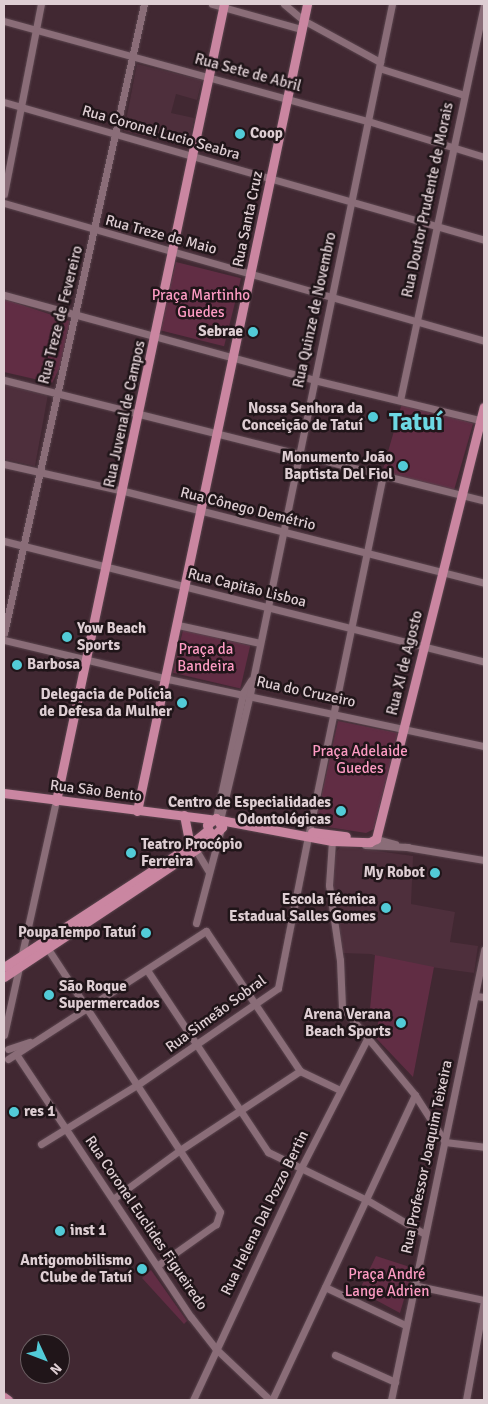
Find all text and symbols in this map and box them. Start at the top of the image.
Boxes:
street label: Rua Sete de Abril [193,50,303,96]
street label: Rua Doutor Prudente de Morais [398,101,458,299]
street label: Rua Coronel Lucio Seabra [80,102,242,164]
place label: Coop [250,125,283,143]
marker: Coop [234,128,246,140]
street label: Rua Santa Cruz [229,169,267,269]
street label: Rua Treze de Maio [103,211,219,259]
street label: Rua Quinze de Novembro [290,230,340,390]
street label: Rua Treze de Fevereiro [35,244,87,386]
park label: Praça Martinho Guedes [152,286,250,321]
place label: Sebrae [198,323,243,341]
marker: Sebrae [247,326,259,338]
street label: Rua Juvenal de Campos [101,339,149,489]
place label: Nossa Senhora da Conceição de Tatuí [242,399,363,434]
district label: Tatuí [389,407,443,437]
marker: Nossa Senhora da Conceição de Tatuí [367,411,379,423]
place label: Monumento João Baptista Del Fiol [281,448,393,483]
marker: Monumento João Baptista Del Fiol [397,460,409,472]
street label: Rua Cônego Demétrio [178,483,318,535]
street label: Rua Capitão Lisboa [186,565,308,611]
street label: Rua XI de Agosto [383,609,427,717]
place label: Yow Beach Sports [77,619,146,654]
marker: Yow Beach Sports [61,631,73,643]
park label: Praça da Bandeira [177,640,235,675]
place label: Barbosa [27,656,80,674]
marker: Barbosa [11,659,23,671]
street label: Rua do Cruzeiro [255,673,357,711]
place label: Delegacia de Polícia de Defesa da Mulher [39,685,172,720]
marker: Delegacia de Polícia de Defesa da Mulher [176,697,188,709]
park label: Praça Adelaide Guedes [312,742,408,777]
street label: Rua São Bento [49,776,143,806]
place label: Centro de Especialidades Odontológicas [168,793,331,828]
marker: Centro de Especialidades Odontológicas [335,805,347,817]
place label: Teatro Procópio Ferreira [141,835,242,870]
marker: Teatro Procópio Ferreira [125,847,137,859]
place label: My Robot [363,864,425,882]
marker: My Robot [429,867,441,879]
place label: Escola Técnica Estadual Salles Gomes [229,890,376,925]
marker: Escola Técnica Estadual Salles Gomes [380,902,392,914]
place label: PoupaTempo Tatuí [18,924,136,942]
marker: PoupaTempo Tatuí [140,927,152,939]
street label: Rua Simeão Sobral [162,972,270,1056]
place label: São Roque Supermercados [59,977,160,1012]
marker: São Roque Supermercados [43,989,55,1001]
place label: Arena Verana Beach Sports [304,1005,391,1040]
marker: Arena Verana Beach Sports [395,1017,407,1029]
street label: Rua Professor Joaquim Teixeira [398,1059,456,1255]
place label: res 1 [24,1103,55,1121]
marker: res 1 [8,1106,20,1118]
street label: Rua Helena Dal Pozzo Bertin [217,1128,313,1298]
street label: Rua Coronel Euclides Figueiredo [81,1132,211,1314]
place label: inst 1 [70,1222,106,1240]
marker: inst 1 [54,1225,66,1237]
place label: Antigomobilismo Clube de Tatuí [20,1251,132,1286]
marker: Antigomobilismo Clube de Tatuí [136,1263,148,1275]
park label: Praça André Lange Adrien [345,1265,429,1300]
north arrow [20,1334,70,1384]
text: N [46,1360,65,1378]

